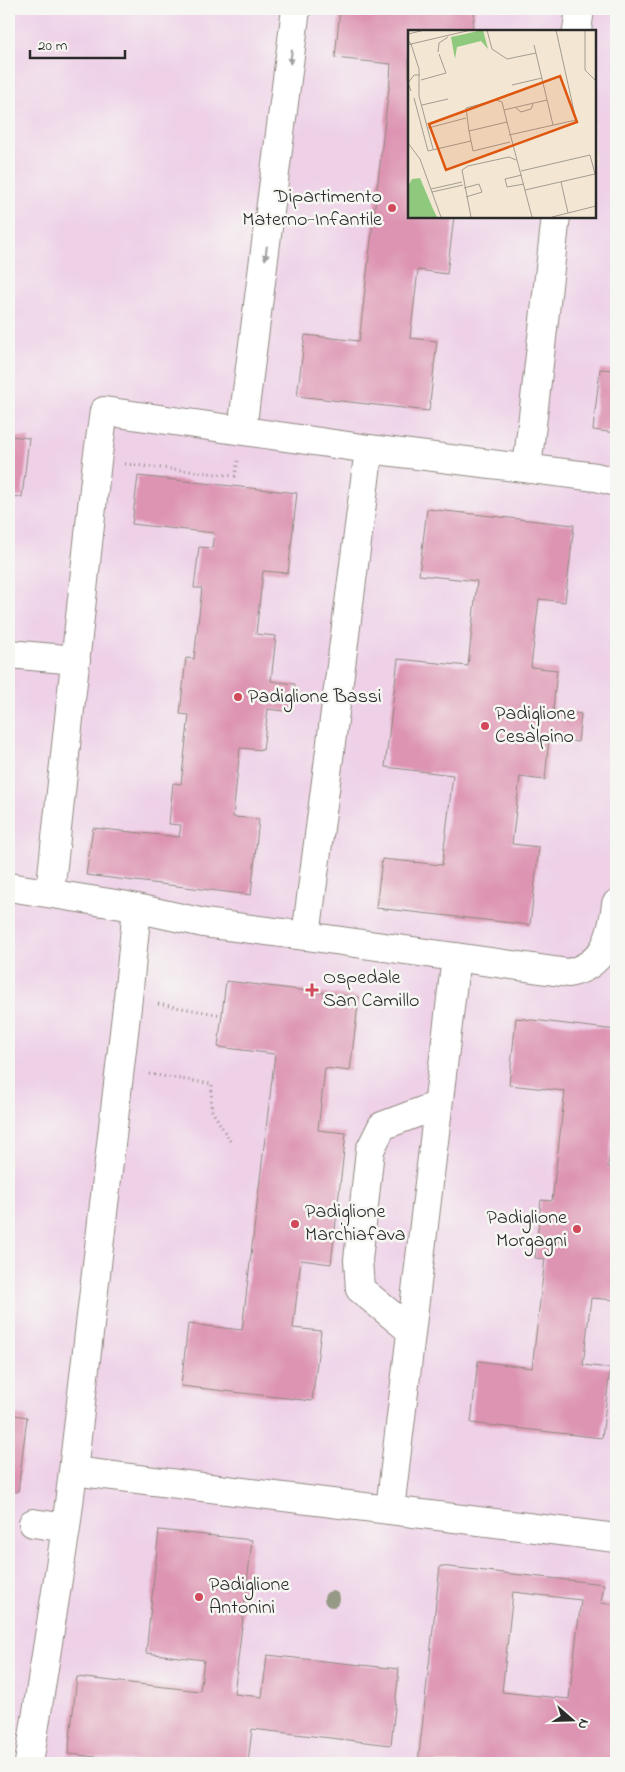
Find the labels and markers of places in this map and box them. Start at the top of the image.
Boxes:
place label: Dipartimento Materno-Infantile [242,183,382,235]
marker: Dipartimento Materno-Infantile [386,202,398,214]
place label: Padiglione Bassi [248,683,382,713]
marker: Padiglione Bassi [232,691,244,703]
place label: Padiglione Cesalpino [495,700,575,752]
marker: Padiglione Cesalpino [479,720,491,732]
place label: Ospedale San Camillo [323,964,420,1016]
marker: Ospedale San Camillo [305,983,319,997]
place label: Padiglione Marchiafava [305,1198,406,1250]
place label: Padiglione Morgagni [487,1204,567,1257]
marker: Padiglione Marchiafava [289,1218,301,1230]
marker: Padiglione Morgagni [571,1223,583,1235]
place label: Padiglione Antonini [209,1571,289,1623]
marker: Padiglione Antonini [193,1591,205,1603]

